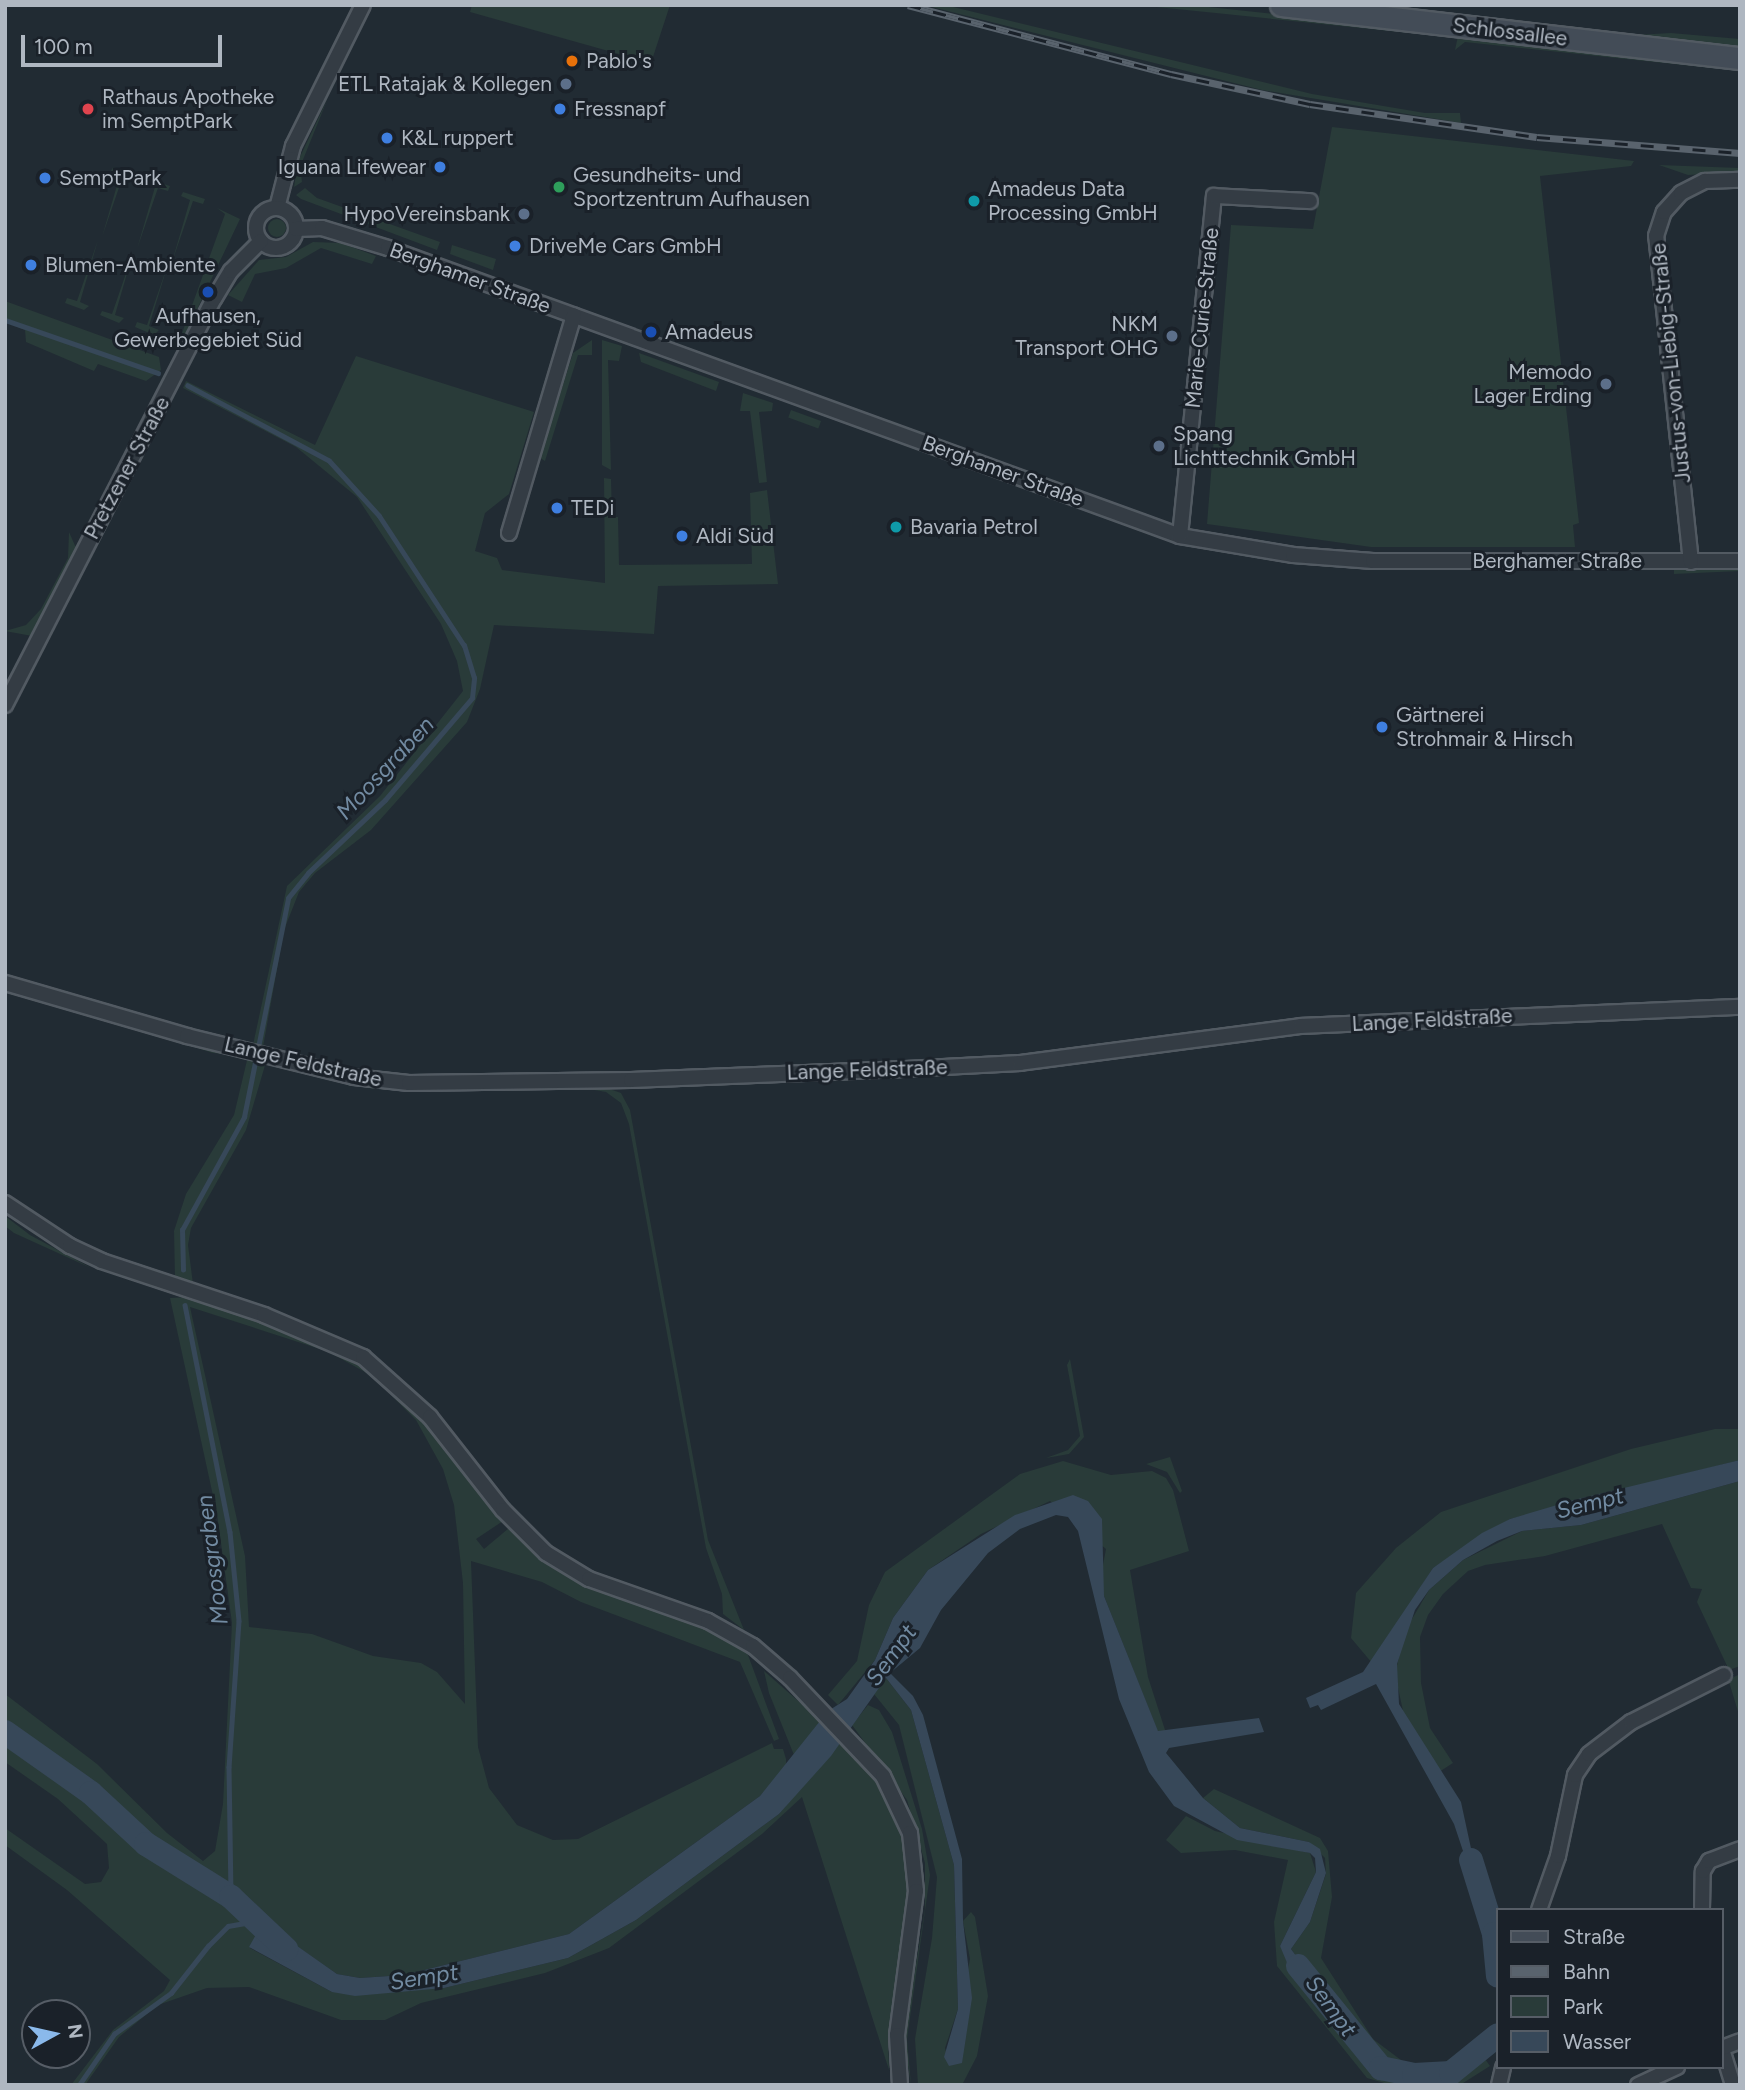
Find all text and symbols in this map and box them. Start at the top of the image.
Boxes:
street label: Schlossallee [1451,12,1569,52]
scale bar [24,21,226,65]
text: 100 m [34,34,93,59]
place label: Pablo's [586,48,652,74]
marker: Pablo's [564,53,580,69]
place label: ETL Ratajak & Kollegen [338,71,552,97]
marker: ETL Ratajak & Kollegen [558,76,574,92]
place label: Rathaus Apotheke im SemptPark [102,84,274,134]
place label: Fressnapf [574,96,666,122]
marker: Rathaus Apotheke im SemptPark [80,101,96,117]
marker: Fressnapf [552,101,568,117]
place label: K&L ruppert [401,125,514,151]
marker: K&L ruppert [379,130,395,146]
place label: Iguana Lifewear [278,154,426,180]
marker: Iguana Lifewear [432,159,448,175]
place label: Gesundheits- und Sportzentrum Aufhausen [573,162,810,212]
place label: SemptPark [59,165,162,191]
marker: SemptPark [37,170,53,186]
place label: Amadeus Data Processing GmbH [988,176,1158,226]
marker: Gesundheits- und Sportzentrum Aufhausen [551,179,567,195]
marker: Amadeus Data Processing GmbH [966,193,982,209]
place label: HypoVereinsbank [344,201,510,227]
marker: HypoVereinsbank [516,206,532,222]
street label: Marie-Curie-Straße [1180,226,1224,410]
place label: DriveMe Cars GmbH [529,233,722,259]
street label: Berghamer Straße [386,237,554,319]
marker: DriveMe Cars GmbH [507,238,523,254]
street label: Justus-von-Liebig-Straße [1646,242,1696,484]
place label: Blumen-Ambiente [45,252,216,278]
marker: Blumen-Ambiente [23,257,39,273]
marker: Aufhausen, Gewerbegebiet Süd [200,284,216,300]
place label: Aufhausen, Gewerbegebiet Süd [114,303,302,353]
place label: NKM Transport OHG [1015,311,1158,361]
place label: Amadeus [665,319,753,345]
marker: Amadeus [643,324,659,340]
marker: NKM Transport OHG [1164,328,1180,344]
place label: Memodo Lager Erding [1474,359,1592,409]
marker: Memodo Lager Erding [1598,376,1614,392]
street label: Pretzener Straße [79,392,175,544]
place label: Spang Lichttechnik GmbH [1173,421,1356,471]
street label: Berghamer Straße [919,430,1087,512]
marker: Spang Lichttechnik GmbH [1151,438,1167,454]
place label: TEDi [571,495,614,521]
marker: TEDi [549,500,565,516]
place label: Bavaria Petrol [910,514,1038,540]
marker: Bavaria Petrol [888,519,904,535]
place label: Aldi Süd [696,523,774,549]
marker: Aldi Süd [674,528,690,544]
street label: Berghamer Straße [1472,548,1642,574]
place label: Gärtnerei Strohmair & Hirsch [1396,702,1573,752]
water label: Moosgraben [330,711,440,825]
marker: Gärtnerei Strohmair & Hirsch [1374,719,1390,735]
street label: Lange Feldstraße [1351,1003,1513,1037]
street label: Lange Feldstraße [222,1032,384,1092]
street label: Lange Feldstraße [786,1055,948,1085]
water label: Sempt [1553,1481,1627,1525]
water label: Moosgraben [190,1493,234,1627]
water label: Sempt [860,1619,922,1691]
legend [1496,1908,1724,2069]
text: Straße [1563,1924,1625,1949]
water label: Sempt [388,1958,460,1996]
text: Bahn [1563,1959,1610,1984]
water label: Sempt [1300,1970,1362,2042]
text: Park [1563,1994,1603,2019]
north arrow [21,1999,91,2069]
text: N [63,2022,88,2040]
text: Wasser [1563,2029,1631,2054]

